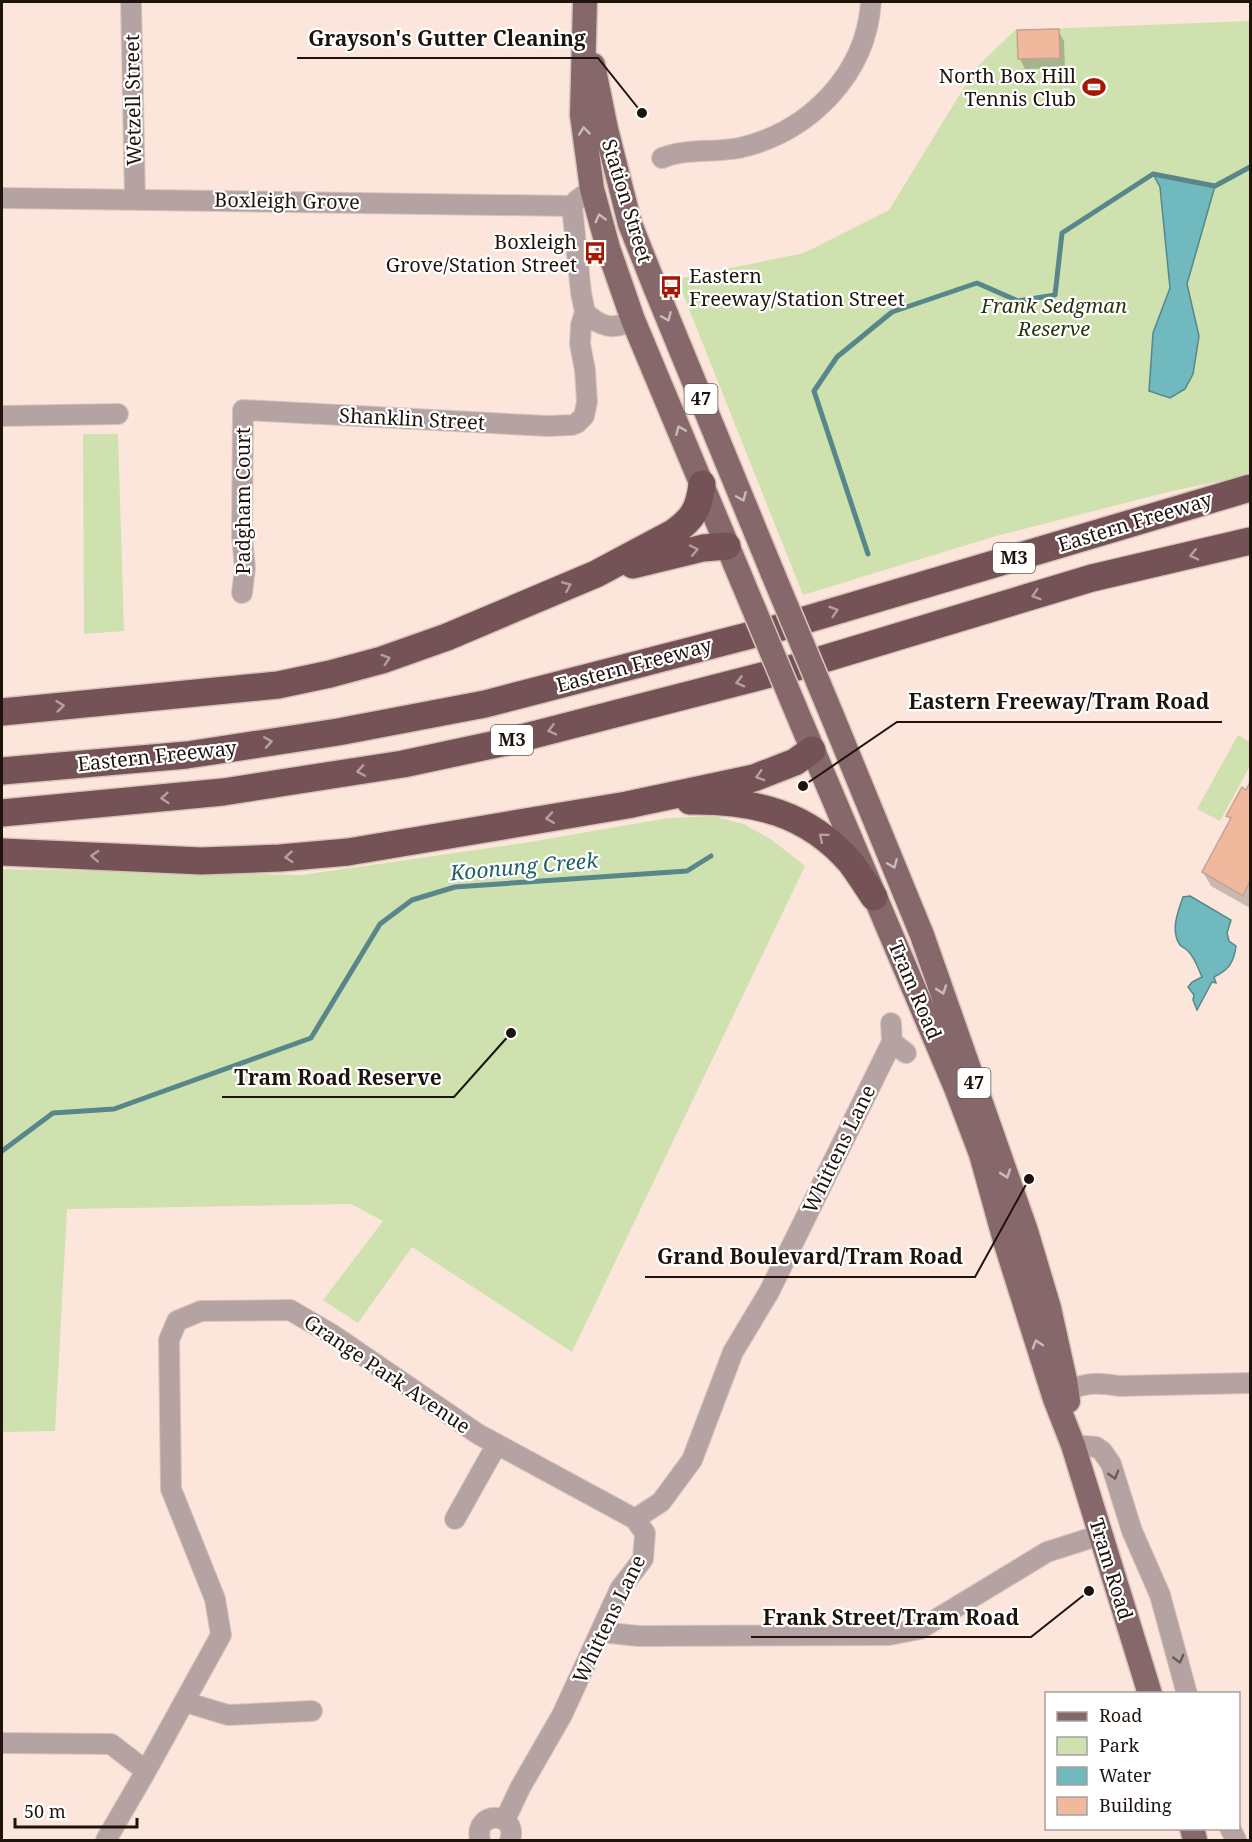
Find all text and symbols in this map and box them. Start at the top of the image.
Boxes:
callout: Grayson's Gutter Cleaning [297,19,598,58]
text: Grayson's Gutter Cleaning [308,24,586,52]
street label: Wetzell Street [118,34,147,166]
place label: North Box Hill Tennis Club [939,62,1076,112]
sports icon: North Box Hill Tennis Club [1081,74,1107,100]
one-way arrow [578,127,591,136]
street label: Station Street [596,136,659,266]
street label: Boxleigh Grove [214,186,360,215]
one-way arrow [595,214,607,224]
place label: Boxleigh Grove/Station Street [386,228,577,278]
bus stop icon: Boxleigh Grove/Station Street [582,240,608,266]
place label: Eastern Freeway/Station Street [689,262,905,312]
bus stop icon: Eastern Freeway/Station Street [658,274,684,300]
park label: Frank Sedgman Reserve [980,292,1127,342]
one-way arrow [660,311,672,322]
road number: 47 [684,384,718,414]
street label: Shanklin Street [338,401,486,436]
one-way arrow [675,426,687,437]
street label: Padgham Court [229,427,256,575]
street label: Eastern Freeway [1054,485,1216,558]
one-way arrow [735,491,747,502]
road number: M3 [993,543,1035,573]
one-way arrow [689,545,699,558]
one-way arrow [1189,547,1199,560]
one-way arrow [561,581,572,593]
one-way arrow [1032,588,1042,600]
one-way arrow [828,606,839,618]
street label: Eastern Freeway [553,631,715,698]
one-way arrow [380,653,391,666]
one-way arrow [736,674,746,687]
callout: Eastern Freeway/Tram Road [897,683,1222,722]
text: Eastern Freeway/Tram Road [909,687,1210,715]
one-way arrow [55,700,64,713]
one-way arrow [547,723,557,735]
road number: M3 [491,725,533,755]
street label: Eastern Freeway [76,734,239,777]
one-way arrow [264,737,273,749]
one-way arrow [356,764,366,776]
one-way arrow [755,769,766,781]
one-way arrow [161,791,170,804]
one-way arrow [545,811,554,823]
one-way arrow [819,833,830,844]
water label: Koonung Creek [448,845,600,887]
one-way arrow [90,850,99,863]
one-way arrow [285,850,294,863]
one-way arrow [886,858,898,869]
street label: Tram Road [883,936,948,1043]
one-way arrow [934,984,947,995]
callout: Tram Road Reserve [222,1058,454,1097]
text: Tram Road Reserve [234,1063,442,1091]
road number: 47 [958,1068,990,1098]
street label: Whittens Lane [796,1080,881,1217]
one-way arrow [999,1169,1012,1179]
callout: Grand Boulevard/Tram Road [645,1238,975,1277]
text: Grand Boulevard/Tram Road [657,1242,963,1270]
street label: Grange Park Avenue [299,1308,476,1439]
one-way arrow [1032,1339,1044,1349]
one-way arrow [1107,1469,1120,1480]
street label: Tram Road [1083,1515,1140,1623]
street label: Whittens Lane [566,1550,651,1687]
callout: Frank Street/Tram Road [751,1598,1031,1637]
text: Frank Street/Tram Road [763,1603,1020,1631]
one-way arrow [1171,1654,1184,1664]
legend [1045,1692,1240,1830]
text: Road [1099,1703,1142,1727]
text: Park [1099,1733,1139,1757]
text: Water [1099,1763,1152,1787]
scale bar [15,1791,136,1829]
text: Building [1099,1793,1172,1817]
text: 50 m [24,1799,66,1823]

